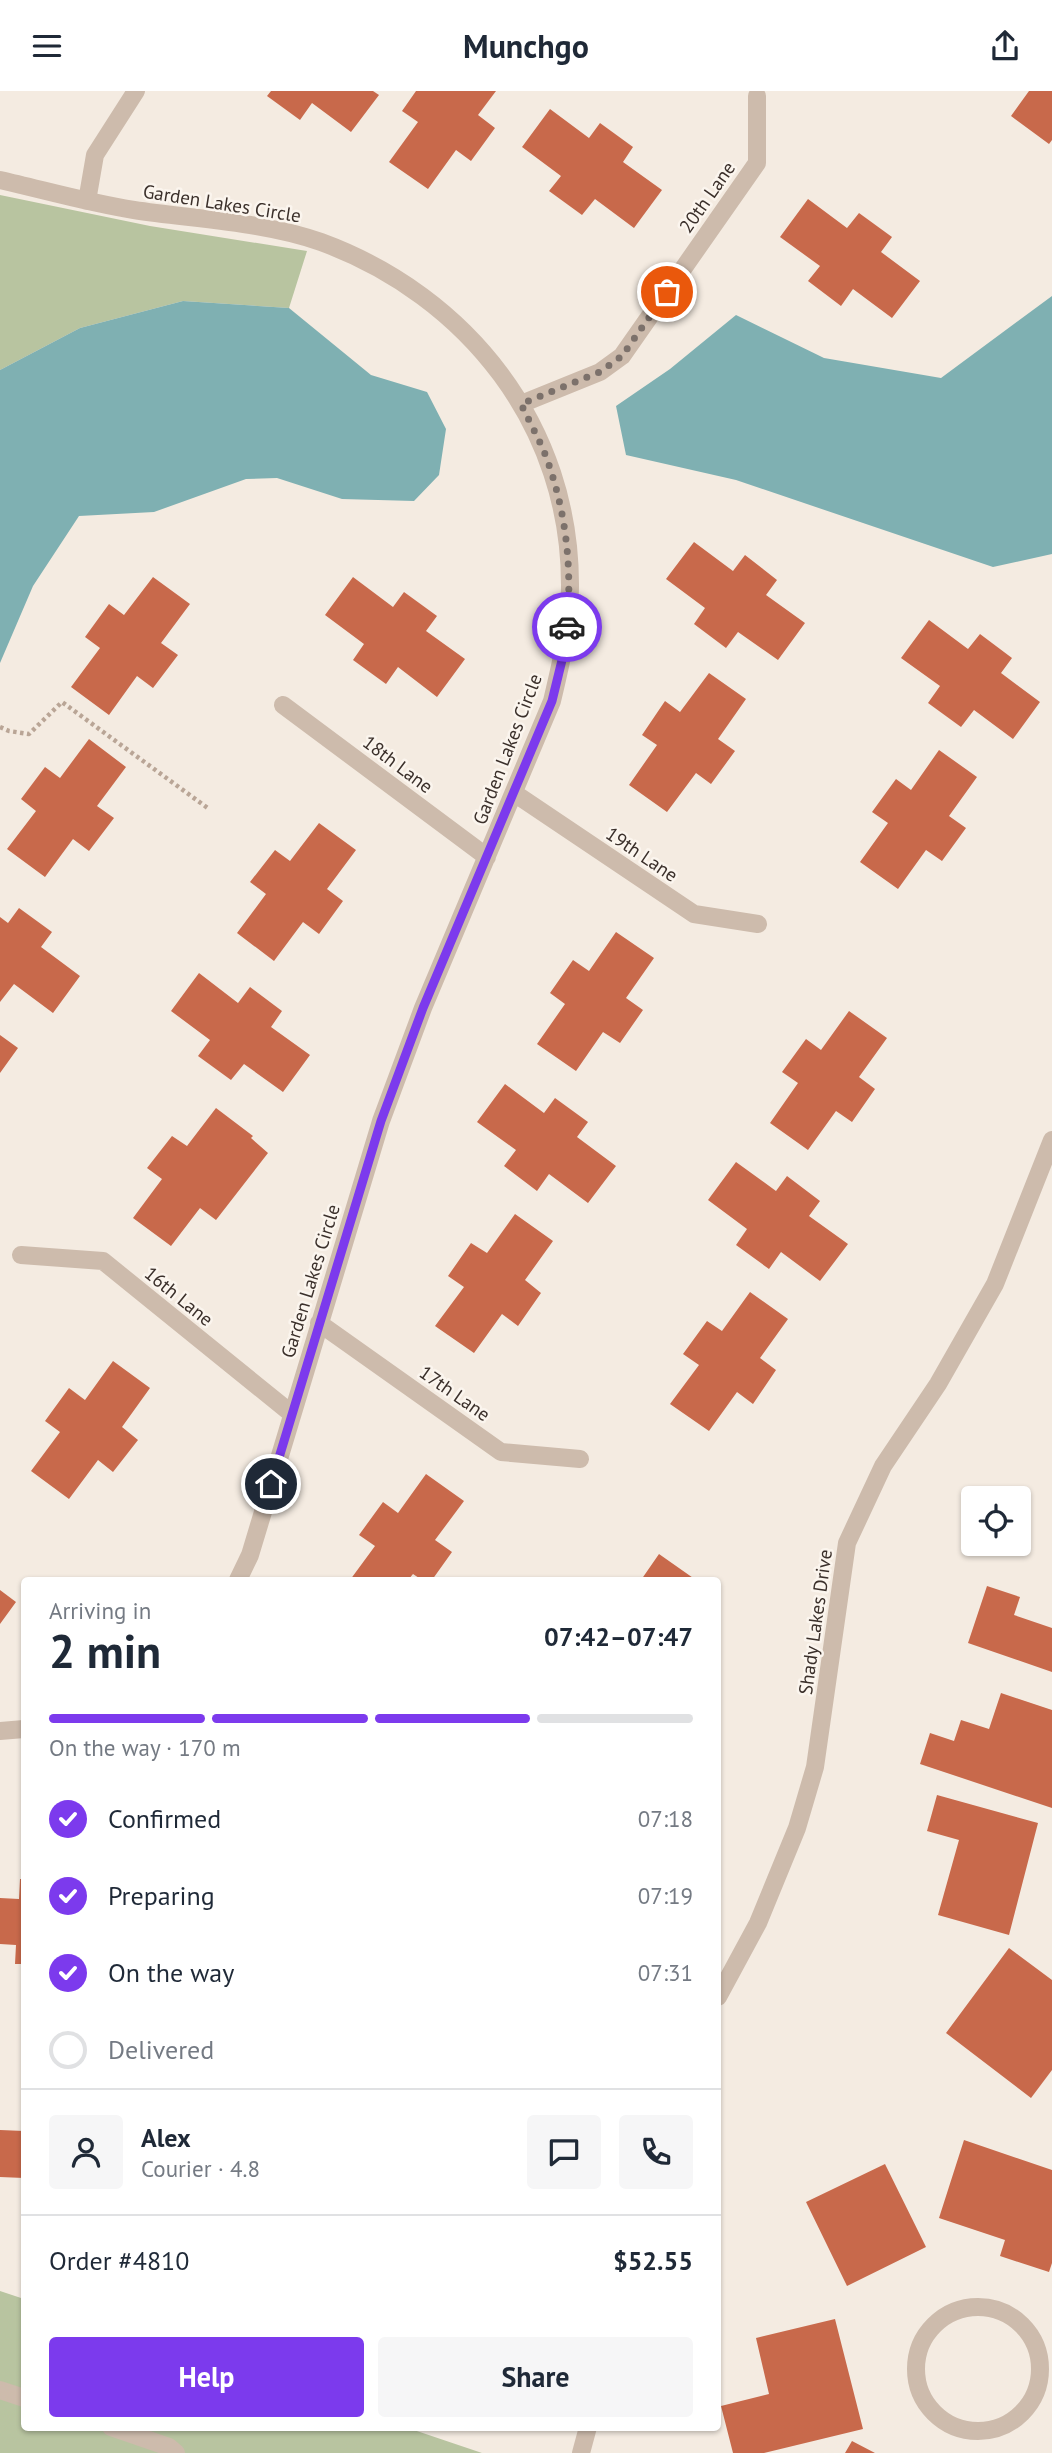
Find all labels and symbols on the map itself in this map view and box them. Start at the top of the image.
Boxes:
street label: 20th Lane [674,157,740,237]
street label: Garden Lakes Circle [141,179,303,227]
pin [637,262,697,322]
courier [532,592,602,662]
street label: Garden Lakes Circle [467,670,547,828]
street label: 18th Lane [358,730,438,798]
street label: 19th Lane [601,821,683,887]
street label: Garden Lakes Circle [275,1201,345,1361]
street label: 16th Lane [140,1261,218,1331]
street label: 17th Lane [415,1360,495,1426]
pin [241,1454,301,1514]
street label: Shady Lakes Drive [793,1548,837,1696]

